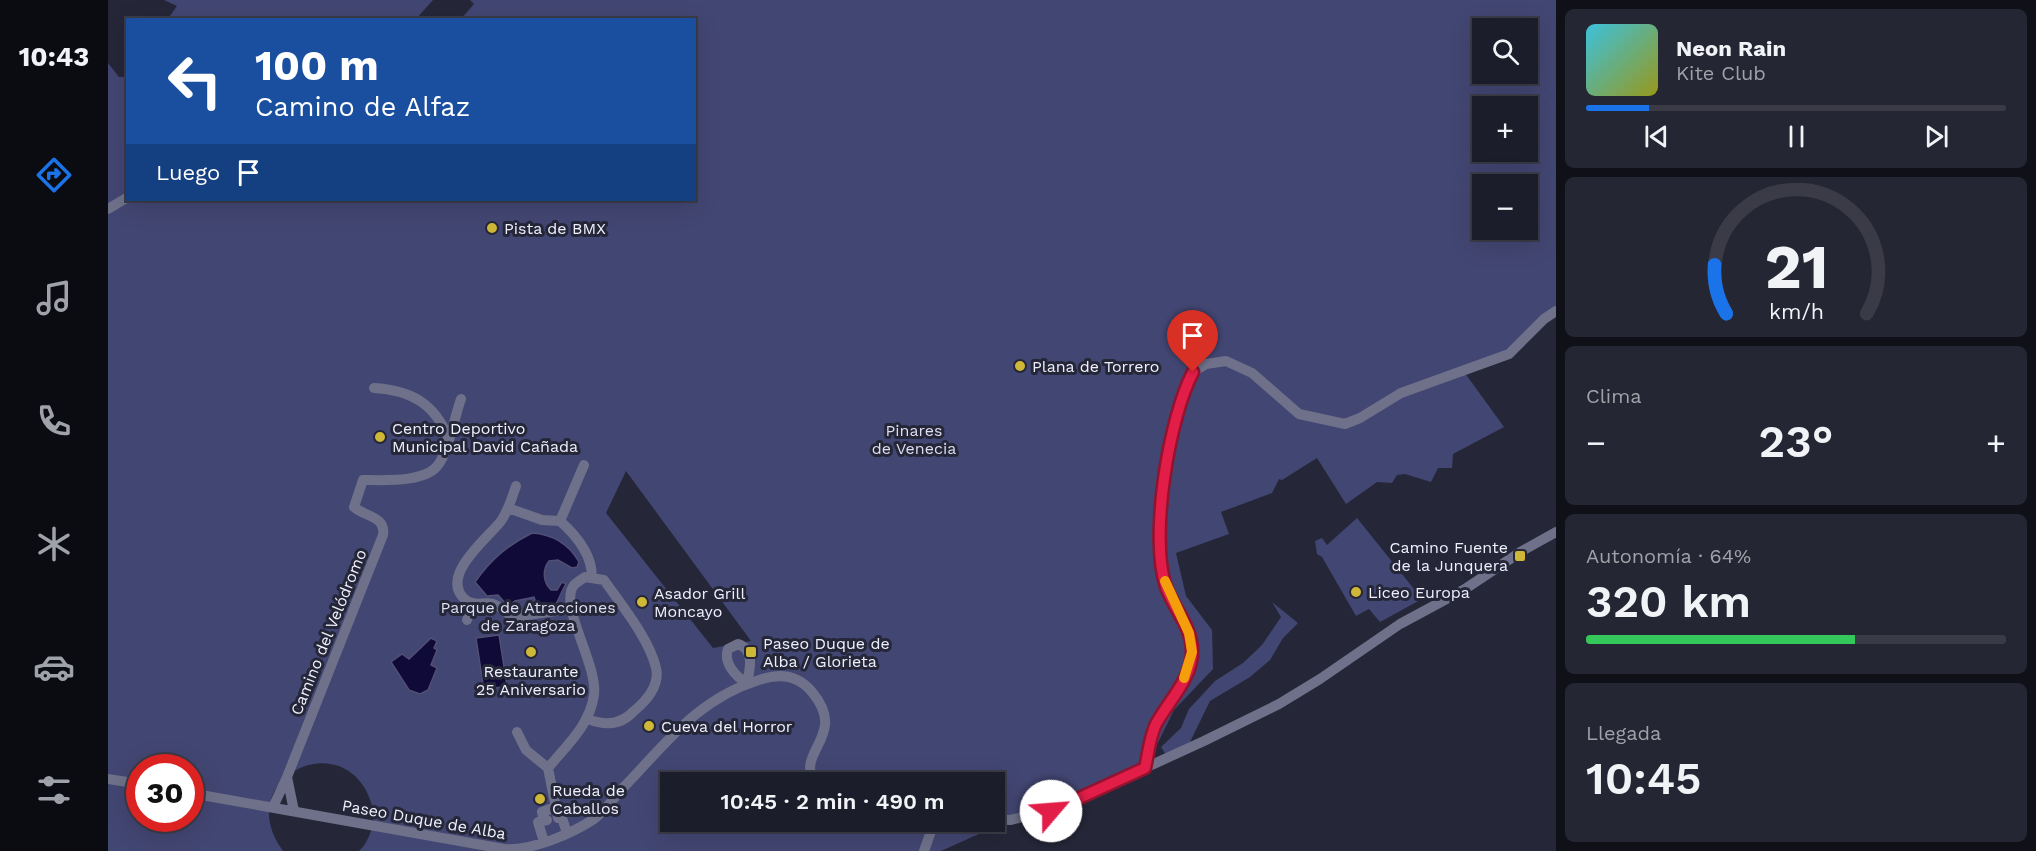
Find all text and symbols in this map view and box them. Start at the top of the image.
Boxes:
map controls [1472,18,1538,240]
button: search [1472,18,1538,84]
text: Neon Rain [1676,36,1786,61]
text: 10:43 [19,41,89,73]
text: 100 m [255,41,379,90]
icon: left [156,42,234,120]
text: Kite Club [1676,61,1766,85]
text: Camino de Alfaz [255,91,470,123]
button: + [1472,96,1538,162]
icon: previous [1640,120,1673,153]
icon: pause [1780,120,1813,153]
icon: next [1920,120,1953,153]
icon: directions [33,154,75,196]
icon: arrive [232,156,265,189]
text: Luego [156,160,220,185]
button: − [1472,174,1538,240]
place label: Pista de BMX [504,219,606,238]
marker: Pista de BMX [485,221,499,235]
text: 21 [1764,230,1828,303]
icon: music [33,277,75,319]
text: km/h [1768,300,1824,325]
pin [1167,310,1218,372]
icon: arrive [1176,319,1209,352]
place label: Plana de Torrero [1032,357,1159,376]
marker: Plana de Torrero [1013,359,1027,373]
text: Clima [1586,384,1642,408]
icon: phone [33,400,75,442]
text: 23° [1759,415,1833,468]
place label: Centro Deportivo Municipal David Cañada [392,419,578,456]
park label: Pinares de Venecia [872,421,956,458]
text: − [1586,423,1606,462]
text: + [1986,423,2006,462]
marker: Centro Deportivo Municipal David Cañada [373,430,387,444]
icon: climate [33,523,75,565]
place label: Camino Fuente de la Junquera [1390,538,1508,575]
text: Autonomía · 64% [1586,544,1751,568]
street label: Camino del Velódromo [286,547,370,718]
marker: Camino Fuente de la Junquera [1513,549,1527,563]
text: 320 km [1586,575,1751,628]
place label: Liceo Europa [1368,583,1470,602]
place label: Asador Grill Moncayo [654,584,745,621]
marker: Liceo Europa [1349,585,1363,599]
marker: Asador Grill Moncayo [635,595,649,609]
park label: Parque de Atracciones de Zaragoza [440,598,616,635]
place label: Paseo Duque de Alba / Glorieta [763,634,890,671]
marker: Restaurante 25 Aniversario [524,645,538,659]
marker: Paseo Duque de Alba / Glorieta [744,645,758,659]
icon: car [33,646,75,688]
place label: Restaurante 25 Aniversario [476,662,586,699]
place label: Cueva del Horror [661,717,793,736]
marker: Cueva del Horror [642,719,656,733]
text: Llegada [1586,721,1661,745]
text: 10:45 [1586,752,1702,805]
speed limit sign: 30 [126,754,204,832]
icon: filters [33,769,75,811]
position arrow [1019,779,1083,843]
place label: Rueda de Caballos [552,781,625,818]
text: 10:45 · 2 min · 490 m [720,789,945,814]
marker: Rueda de Caballos [533,792,547,806]
street label: Paseo Duque de Alba [340,796,507,843]

